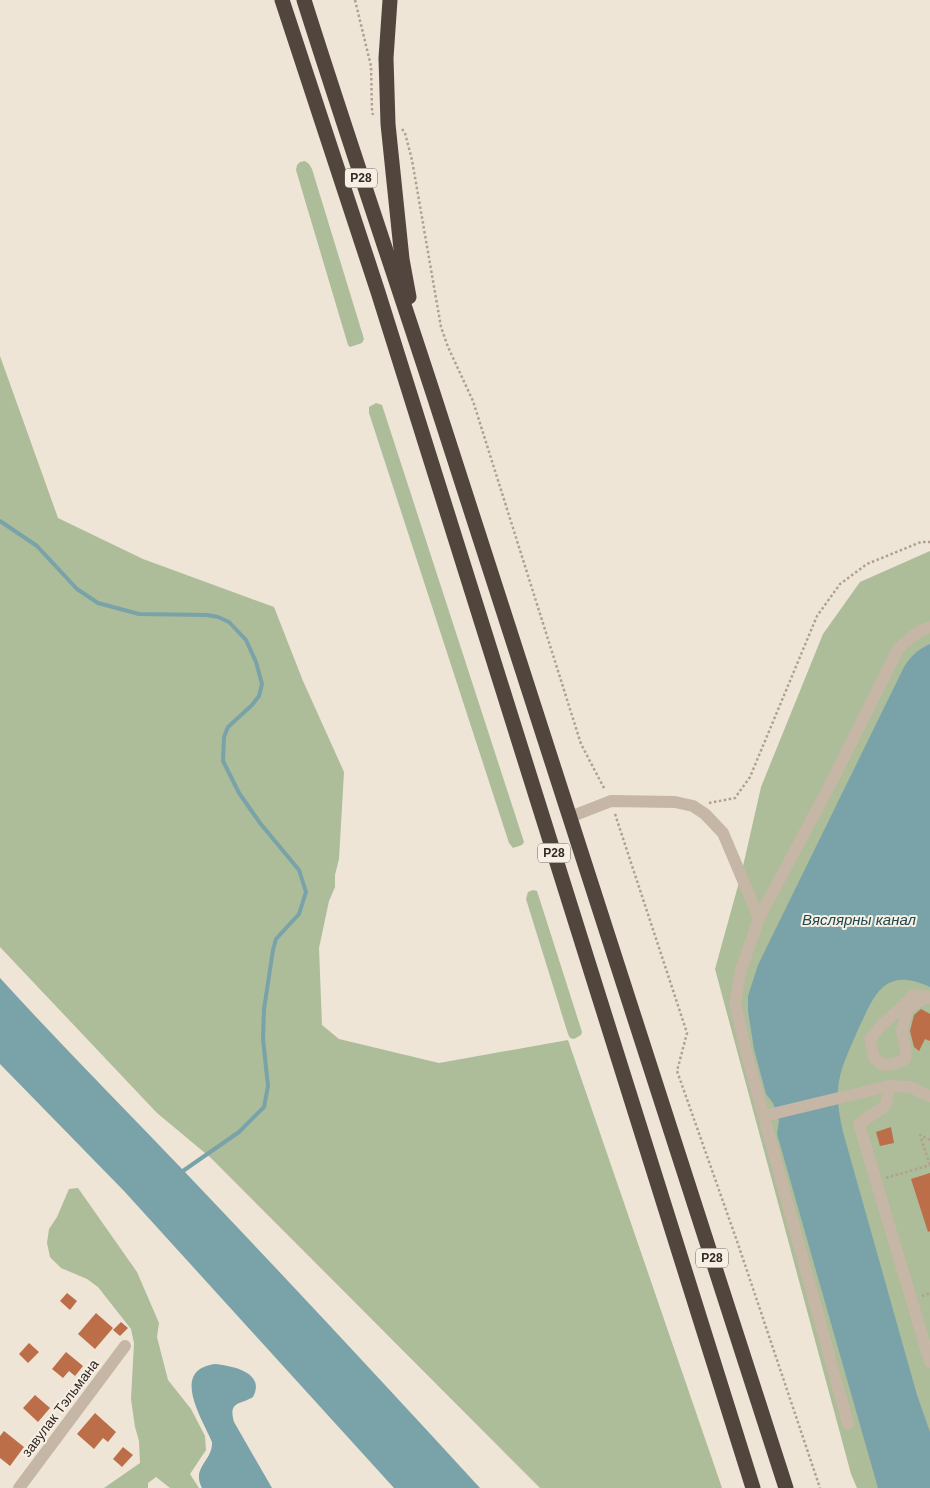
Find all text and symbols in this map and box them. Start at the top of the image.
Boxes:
road number: Р28 [345,168,377,188]
road number: Р28 [538,844,570,862]
water label: Вяслярны канал [802,911,917,928]
road number: Р28 [696,1248,728,1268]
street label: завулак Тэльмана [18,1356,102,1460]

